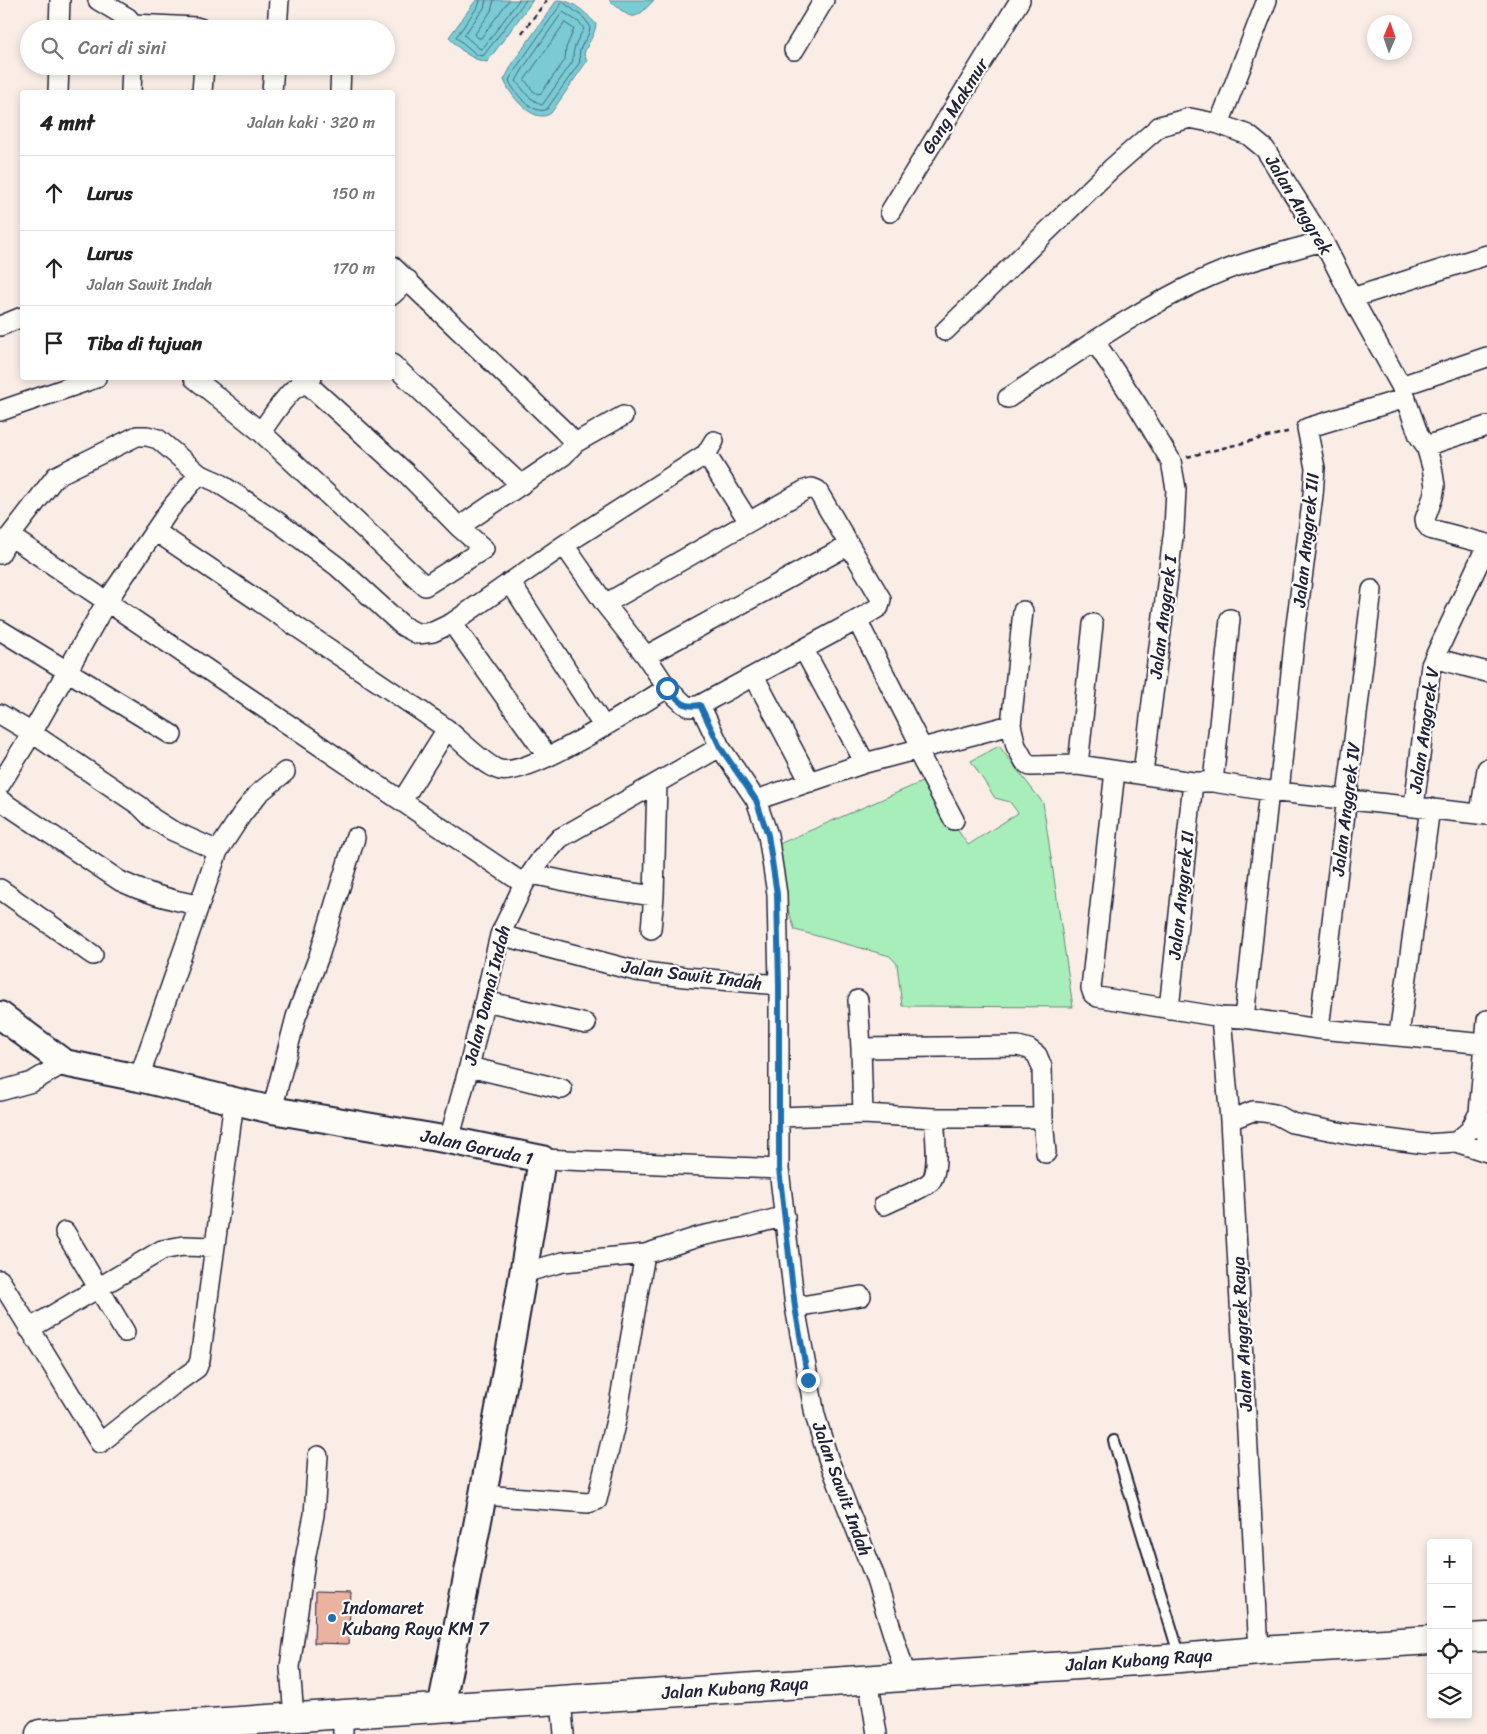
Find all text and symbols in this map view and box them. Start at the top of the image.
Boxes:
north arrow [1367,15,1412,60]
search box [20,20,395,75]
text: Cari di sini [78,31,166,64]
icon: search [38,34,66,62]
street label: Gang Makmur [913,50,998,161]
text: 4 mnt [40,104,95,142]
text: Jalan kaki · 320 m [247,108,375,137]
street label: Jalan Anggrek [1256,148,1342,262]
text: Lurus [87,177,133,210]
icon: ahead [40,179,68,207]
text: 150 m [332,179,375,208]
text: Lurus [87,237,133,270]
icon: ahead [40,254,68,282]
text: 170 m [332,254,375,283]
text: Jalan Sawit Indah [87,270,212,299]
text: Tiba di tujuan [87,327,202,360]
icon: arrive [40,329,68,357]
street label: Jalan Anggrek III [1283,471,1329,610]
street label: Jalan Anggrek I [1139,552,1187,681]
street label: Jalan Anggrek V [1399,664,1449,796]
route start [656,677,679,700]
street label: Jalan Anggrek IV [1322,740,1370,879]
street label: Jalan Anggrek II [1158,829,1204,962]
street label: Jalan Damai Indah [454,922,520,1069]
street label: Jalan Sawit Indah [619,950,764,999]
street label: Jalan Garuda 1 [417,1119,536,1175]
street label: Jalan Anggrek Raya [1222,1256,1262,1413]
route end [797,1369,820,1392]
street label: Jalan Sawit Indah [802,1416,881,1561]
map controls [1427,1539,1472,1719]
button: + [1427,1539,1472,1584]
button: − [1427,1584,1472,1629]
place label: Indomaret Kubang Raya KM 7 [341,1592,490,1645]
marker: Indomaret Kubang Raya KM 7 [326,1612,338,1624]
button: locate [1427,1629,1472,1674]
street label: Jalan Kubang Raya [1064,1639,1213,1681]
street label: Jalan Kubang Raya [660,1667,809,1709]
button: layers [1427,1674,1472,1719]

